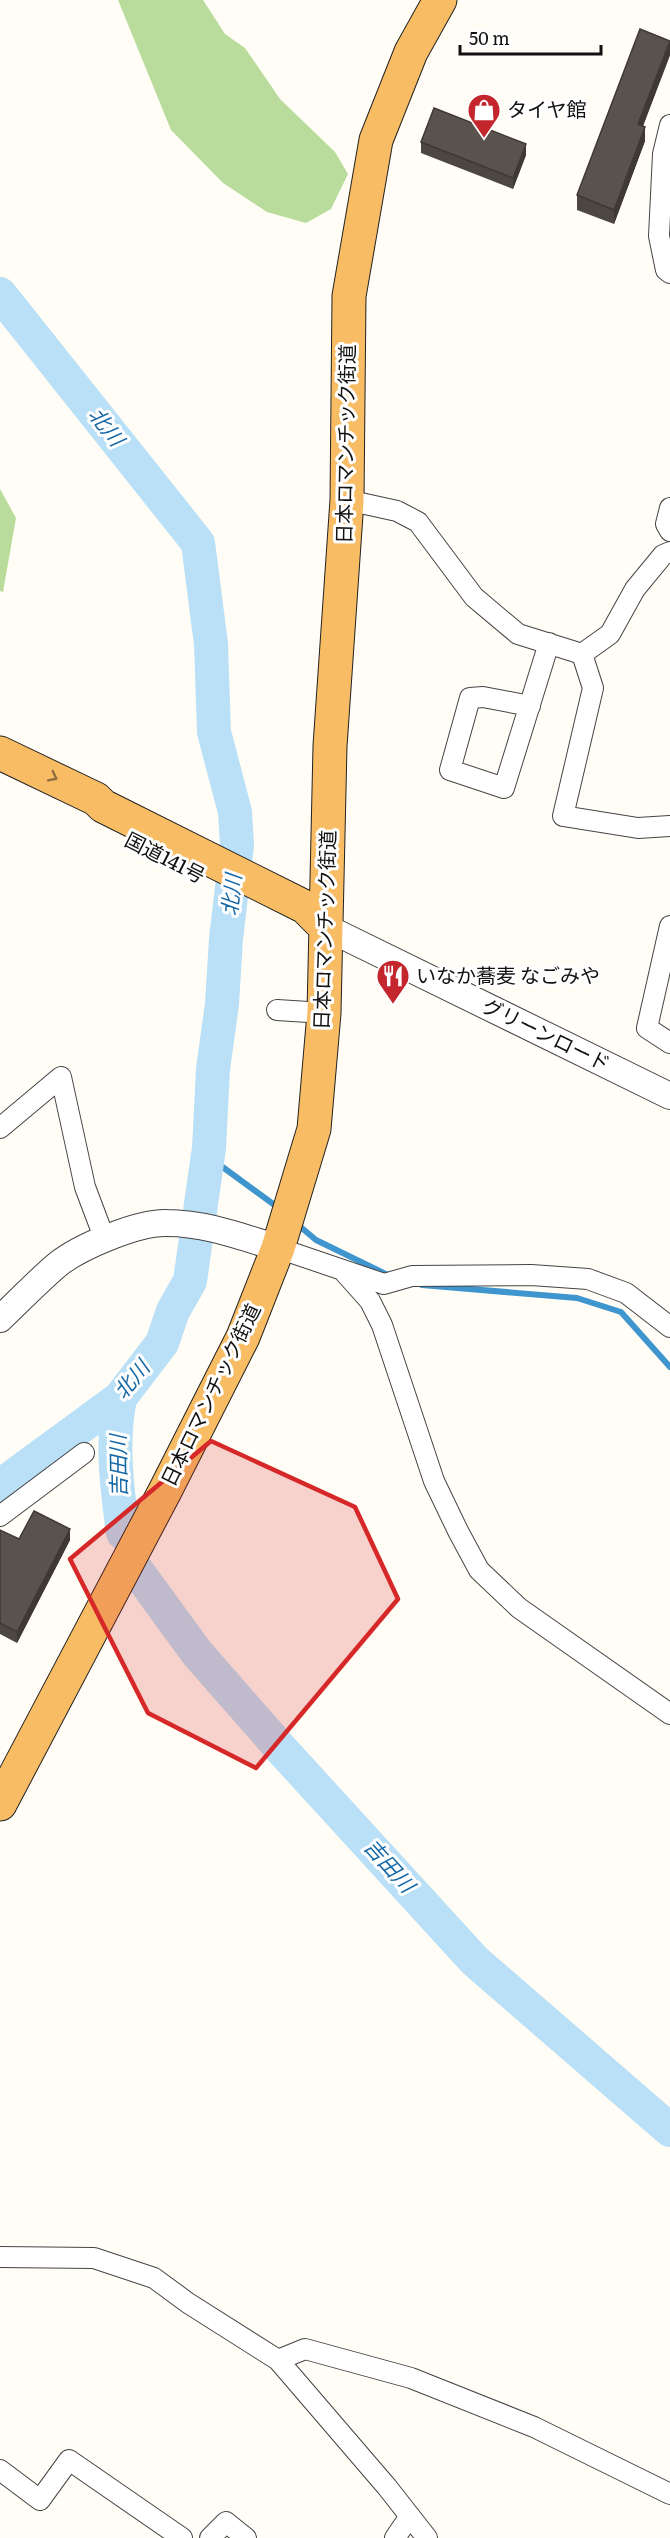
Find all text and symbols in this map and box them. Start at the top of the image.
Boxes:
scale bar [460,18,601,56]
text: 50 m [469,24,510,51]
shop icon: タイヤ館 [466,92,502,139]
place label: タイヤ館 [507,93,586,123]
street label: 日本ロマンチック街道 [327,344,361,544]
water label: 北川 [83,399,134,453]
one-way arrow [47,770,58,781]
street label: 国道141号 [121,823,211,889]
street label: 日本ロマンチック街道 [305,829,341,1030]
water label: 北川 [212,870,247,917]
restaurant icon: いなか蕎麦 なごみや [375,958,411,1005]
place label: いなか蕎麦 なごみや [416,959,600,989]
street label: グリーンロード [478,989,616,1077]
street label: 日本ロマンチック街道 [152,1298,267,1491]
water label: 北川 [105,1351,157,1404]
water label: 吉田川 [100,1432,133,1498]
water label: 吉田川 [358,1831,425,1900]

